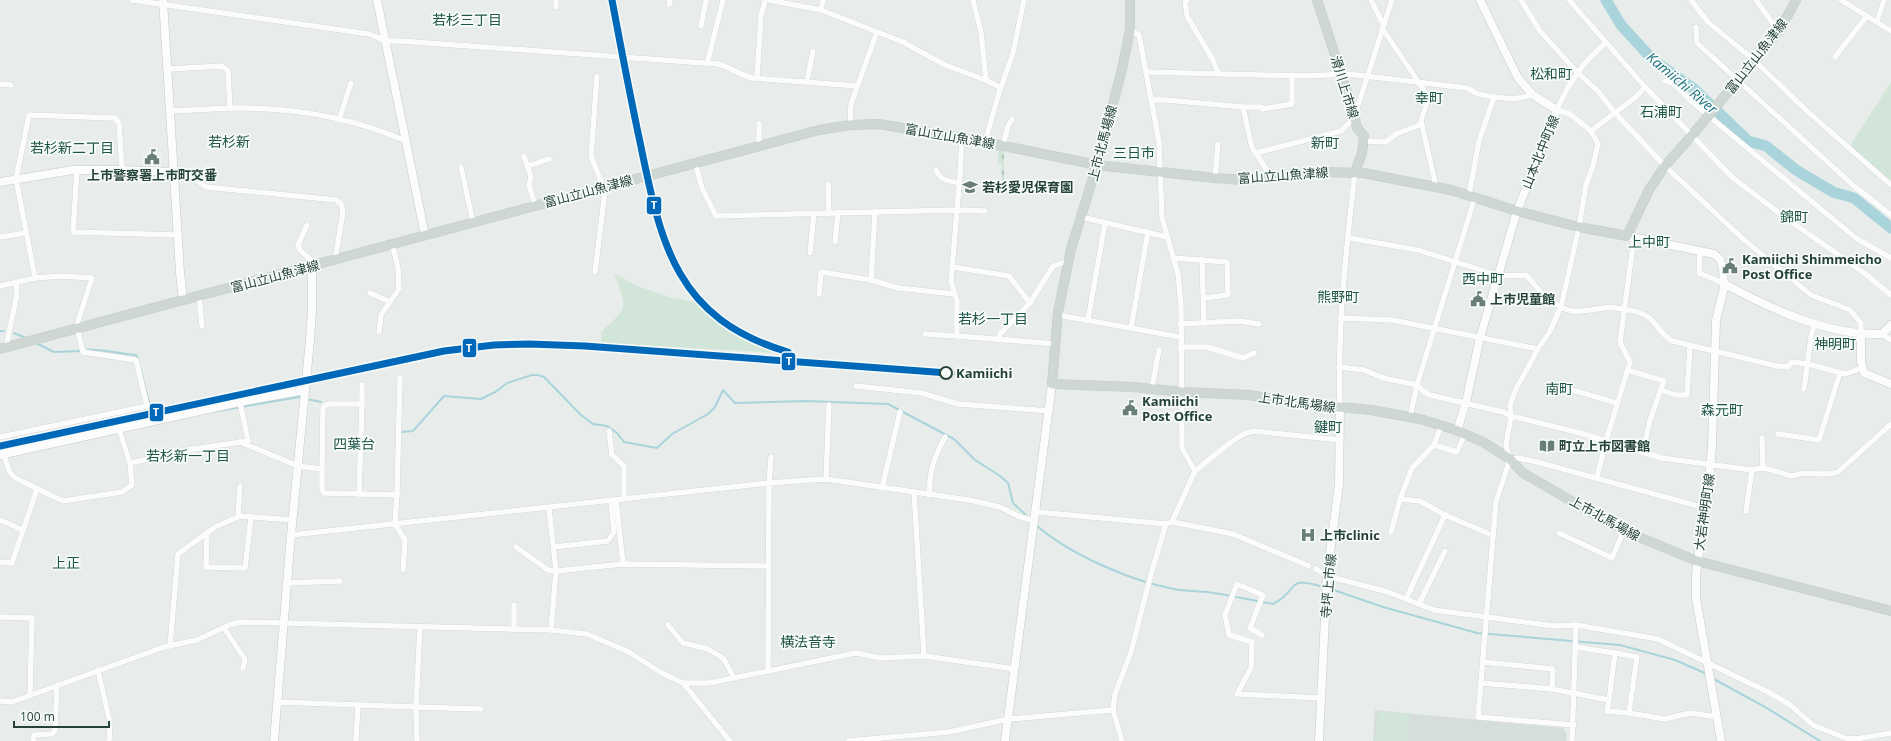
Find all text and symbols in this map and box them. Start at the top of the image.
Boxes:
district label: 若杉三丁目 [432,10,502,29]
street label: 富山立山魚津線 [1721,15,1791,97]
water label: Kamiichi River [1643,47,1722,118]
street label: 滑川上市線 [1327,53,1363,121]
district label: 松和町 [1530,64,1572,83]
district label: 幸町 [1415,88,1443,107]
district label: 石浦町 [1640,102,1682,121]
street label: 上市北馬場線 [1083,103,1121,183]
street label: 山本北中町線 [1517,112,1563,192]
street label: 富山立山魚津線 [904,119,996,153]
district label: 若杉新 [208,132,250,151]
district label: 新町 [1311,133,1339,152]
district label: 若杉新二丁目 [30,138,114,157]
district label: 三日市 [1113,143,1155,162]
public building icon: 上市警察署上市町交番 [143,148,161,166]
street label: 富山立山魚津線 [1237,163,1329,187]
place label: 上市警察署上市町交番 [87,166,217,184]
street label: 富山立山魚津線 [542,171,634,211]
school or university icon: 若杉愛児保育園 [961,178,979,196]
place label: 若杉愛児保育園 [982,178,1073,196]
line badge: T [646,196,662,215]
text: T [651,197,658,212]
district label: 錦町 [1780,207,1808,226]
district label: 上中町 [1628,232,1670,251]
place label: Kamiichi Shimmeicho Post Office [1742,250,1882,283]
street label: 富山立山魚津線 [229,256,321,296]
public building icon: Kamiichi Shimmeicho Post Office [1721,257,1739,275]
district label: 西中町 [1462,269,1504,288]
district label: 熊野町 [1317,287,1359,306]
public building icon: 上市児童館 [1469,290,1487,308]
place label: 上市児童館 [1490,290,1555,308]
district label: 若杉一丁目 [958,309,1028,328]
district label: 神明町 [1814,334,1856,353]
line badge: T [462,338,477,358]
text: T [466,340,473,355]
line badge: T [781,352,796,371]
text: T [786,353,793,368]
place label: Kamiichi [956,364,1012,382]
marker: Kamiichi [939,366,953,380]
district label: 南町 [1545,379,1573,398]
street label: 上市北馬場線 [1257,388,1337,416]
place label: Kamiichi Post Office [1142,392,1213,425]
public building icon: Kamiichi Post Office [1121,399,1139,417]
district label: 森元町 [1701,400,1743,419]
line badge: T [149,403,164,422]
text: T [153,404,160,419]
district label: 鍵町 [1314,417,1342,436]
district label: 四葉台 [333,434,375,453]
library icon: 町立上市図書館 [1538,437,1556,455]
place label: 町立上市図書館 [1559,437,1650,455]
district label: 若杉新一丁目 [146,446,230,465]
street label: 大岩神明町線 [1690,472,1718,552]
street label: 上市北馬場線 [1567,491,1643,545]
hospital icon: 上市clinic [1299,526,1317,544]
place label: 上市clinic [1320,526,1380,544]
district label: 上正 [52,553,80,572]
street label: 寺坪上市線 [1316,553,1340,619]
district label: 横法音寺 [780,632,836,651]
scale bar [14,703,109,729]
text: 100 m [20,708,55,725]

